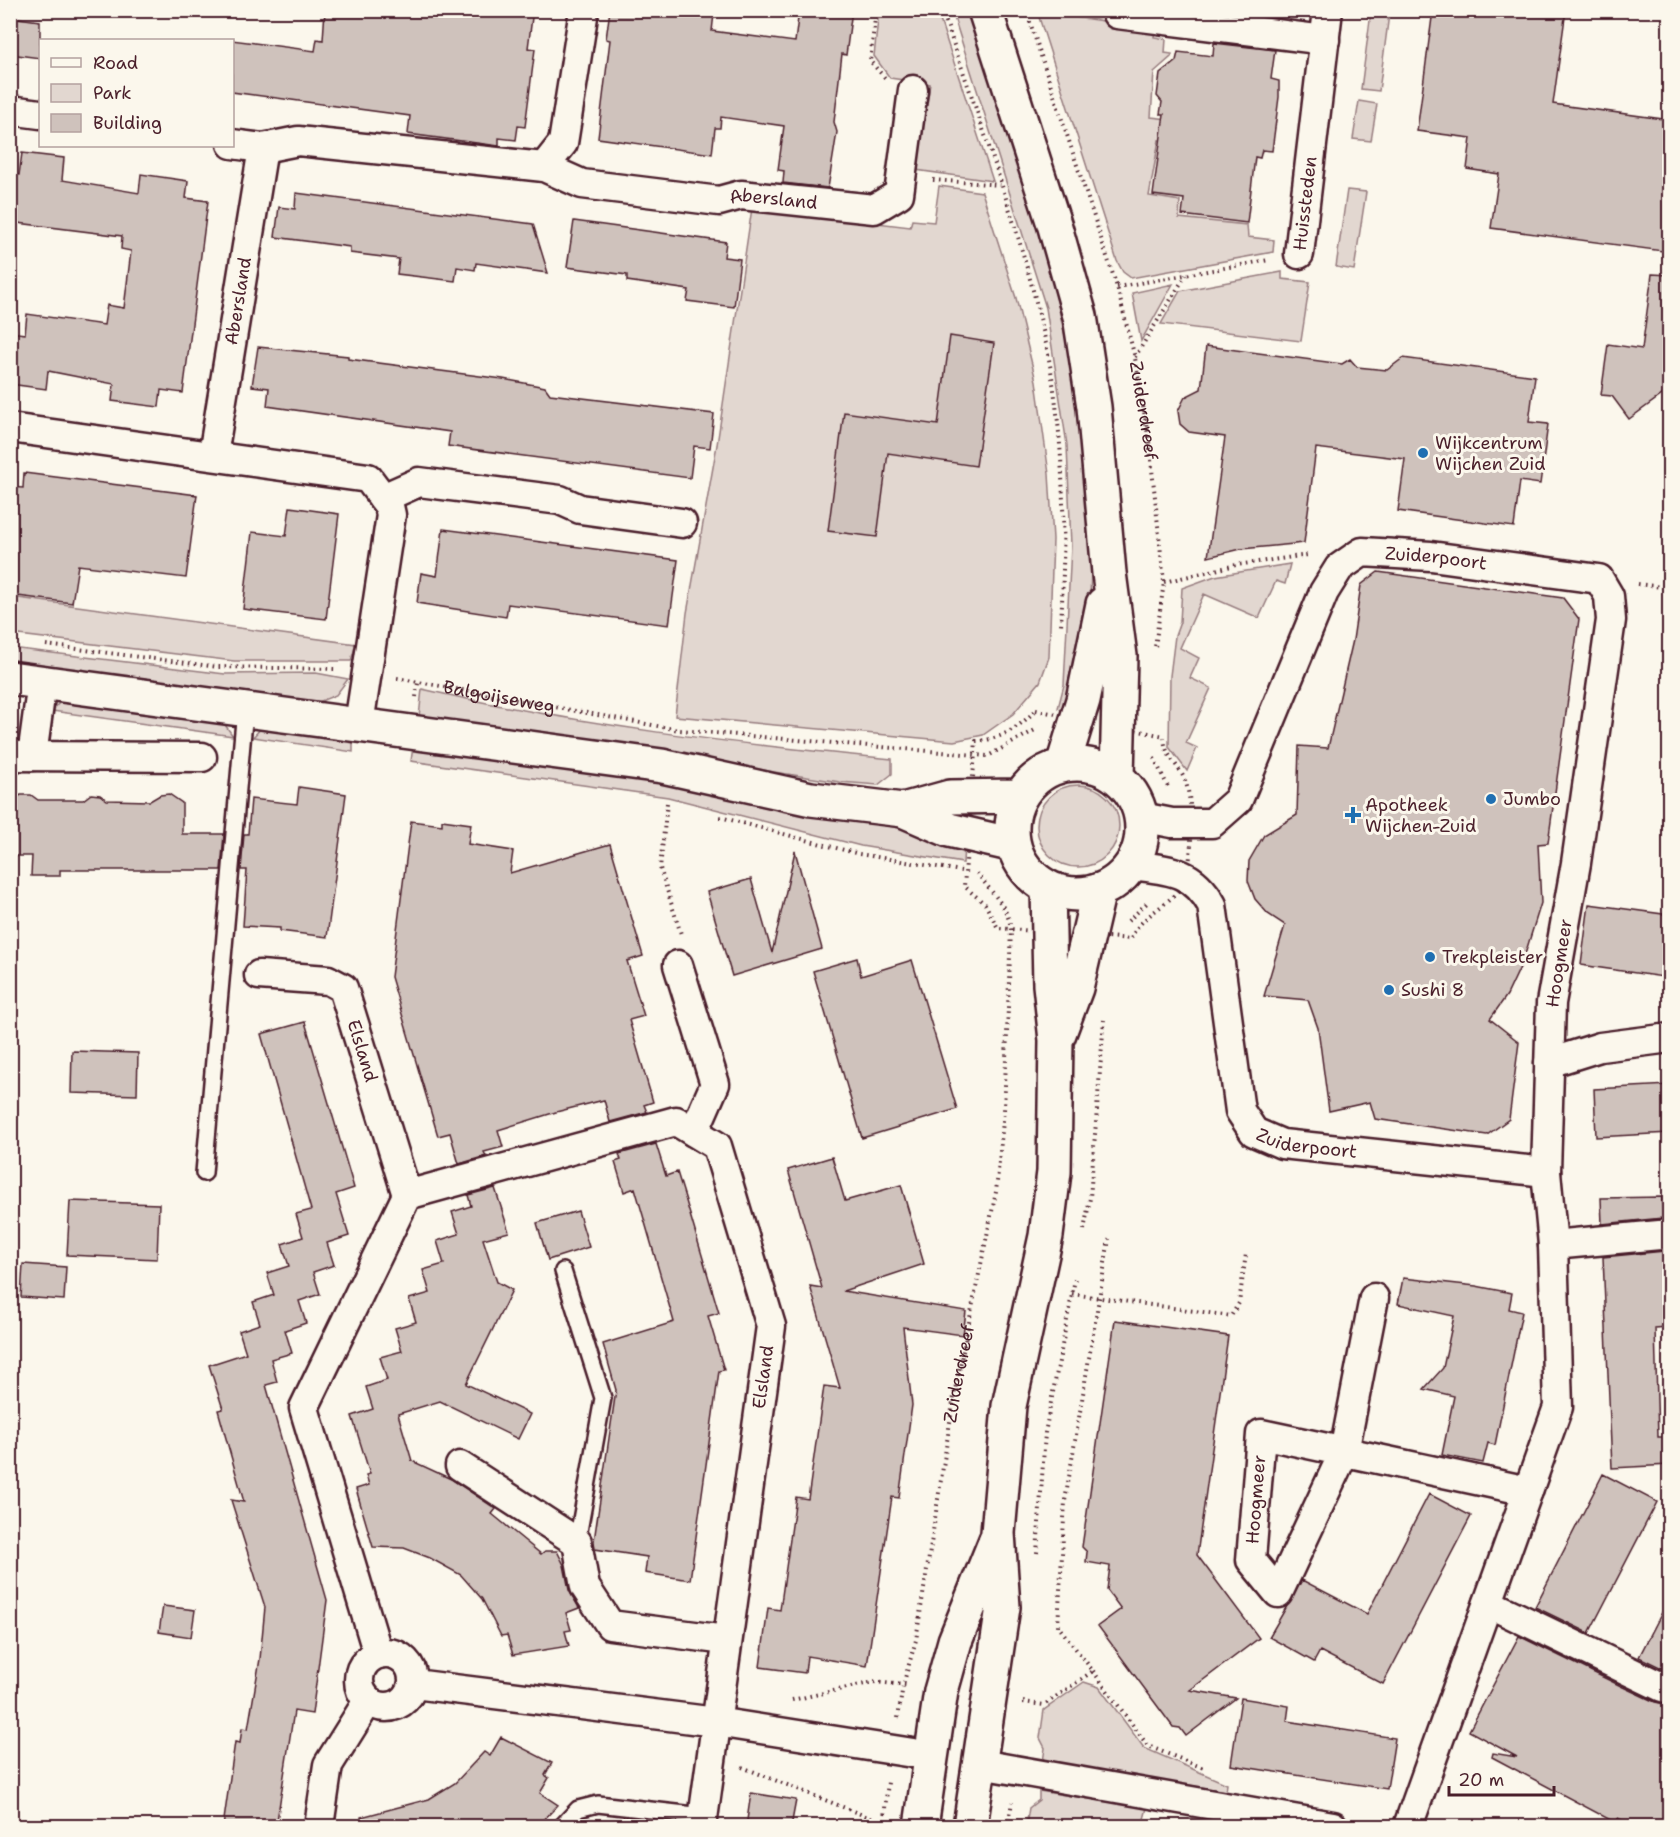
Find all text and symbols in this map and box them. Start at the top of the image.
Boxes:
legend [39,39,234,147]
text: Road [93,51,138,75]
text: Park [93,81,132,105]
text: Building [93,111,162,135]
street label: Huissteden [1288,155,1323,252]
street label: Abersland [726,183,819,215]
street label: Abersland [219,255,257,347]
street label: Zuiderdreef [1124,359,1163,461]
place label: Wijkcentrum Wijchen Zuid [1435,431,1546,476]
marker: Wijkcentrum Wijchen Zuid [1416,446,1430,460]
street label: Zuiderpoort [1384,541,1489,576]
street label: Balgoijseweg [441,675,557,719]
place label: Jumbo [1503,787,1561,811]
marker: Jumbo [1484,792,1498,806]
place label: Apotheek Wijchen-Zuid [1365,793,1476,838]
marker: Apotheek Wijchen-Zuid [1346,808,1360,822]
street label: Hoogmeer [1540,917,1578,1009]
place label: Trekpleister [1442,945,1543,969]
marker: Trekpleister [1423,950,1437,964]
place label: Sushi 8 [1401,978,1464,1002]
marker: Sushi 8 [1382,983,1396,997]
street label: Elsland [342,1017,383,1085]
street label: Zuiderpoort [1253,1122,1358,1164]
street label: Zuiderdreef [938,1322,980,1424]
street label: Elsland [747,1344,779,1410]
street label: Hoogmeer [1240,1454,1271,1545]
scale bar [1449,1759,1554,1797]
text: 20 m [1458,1768,1504,1792]

